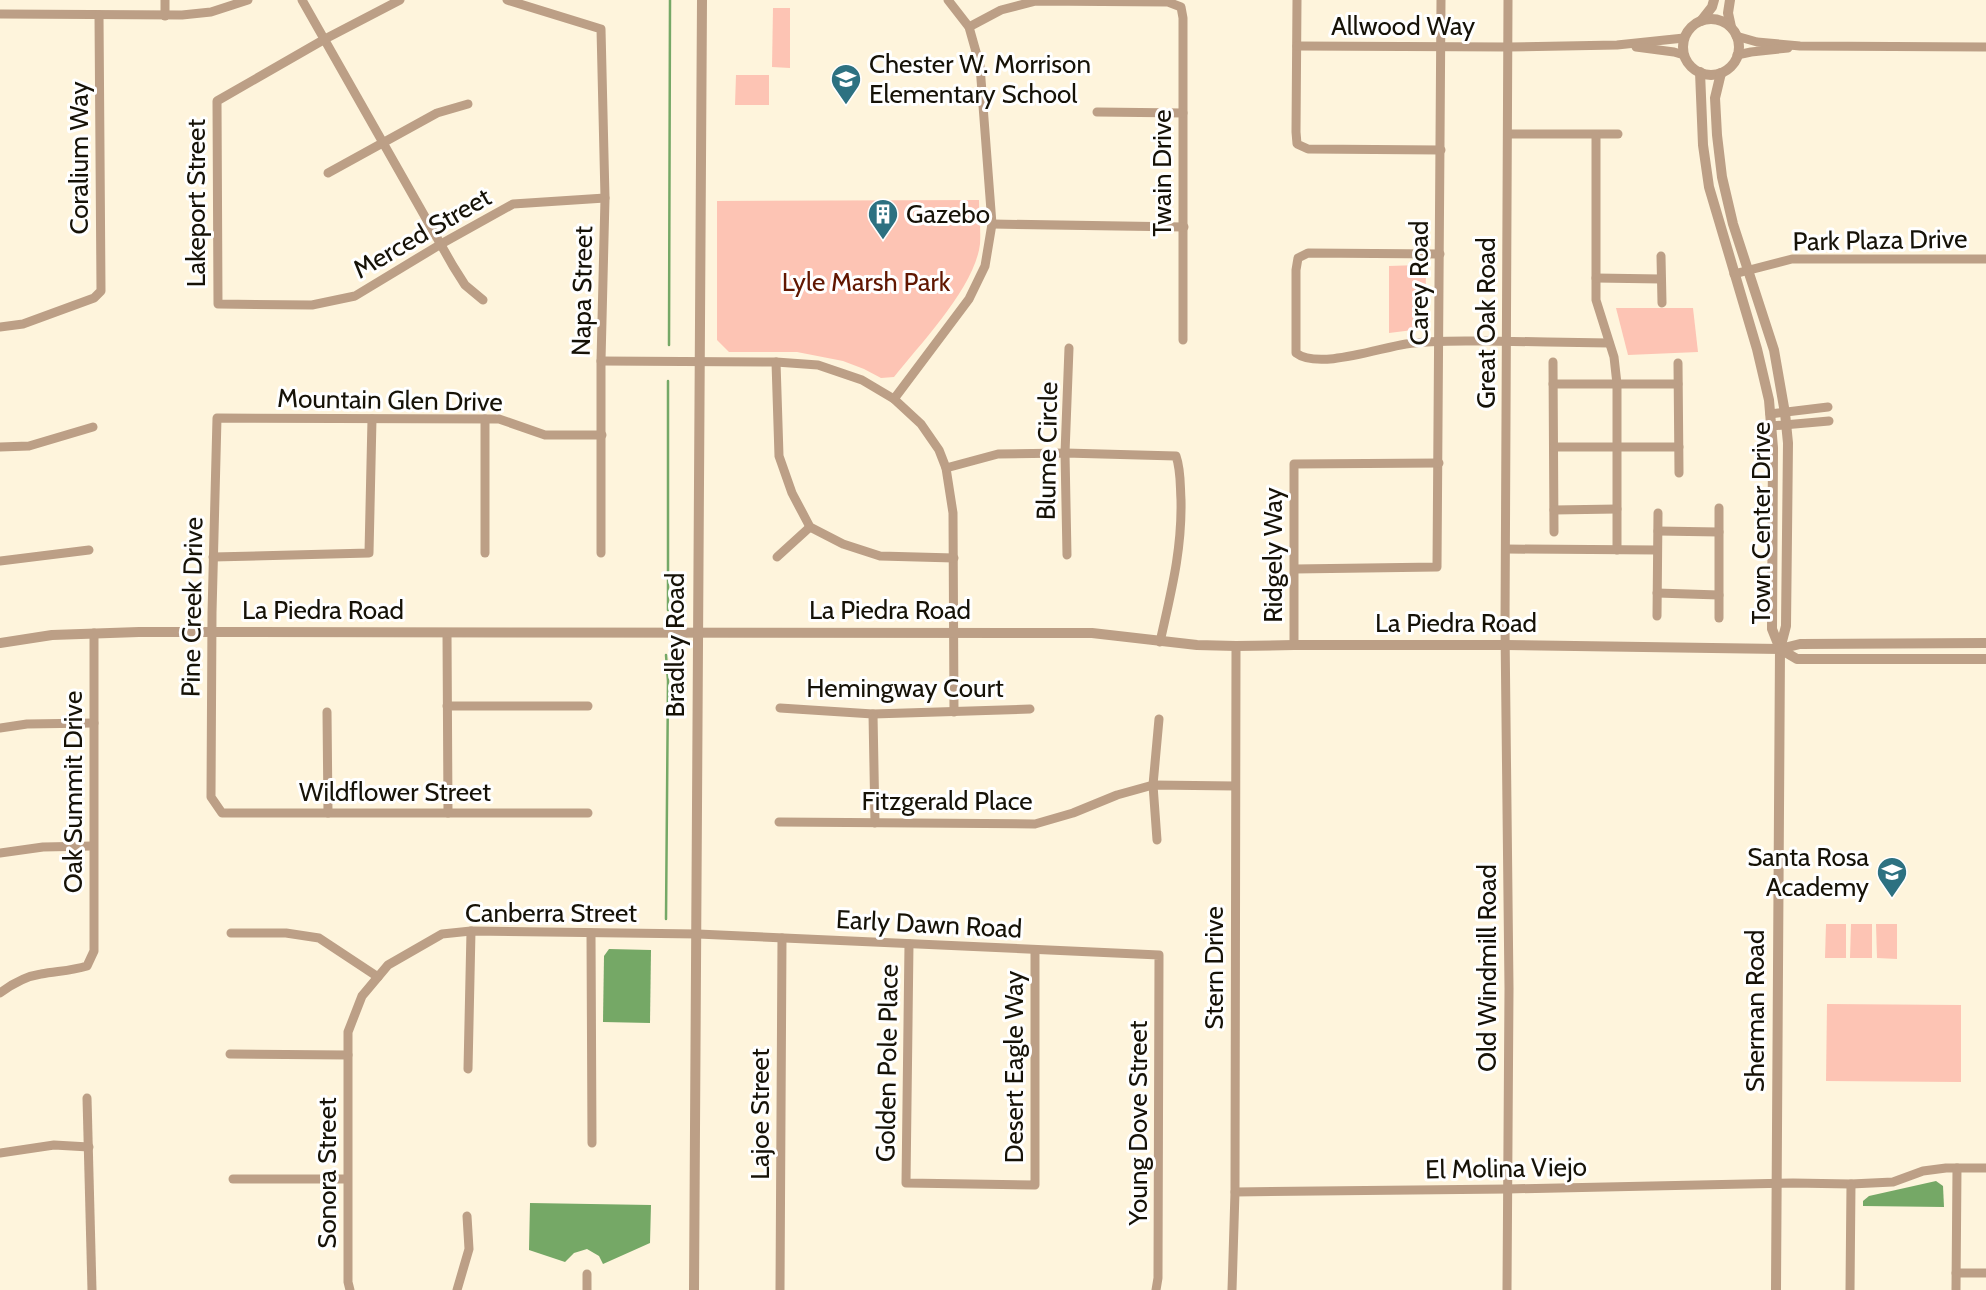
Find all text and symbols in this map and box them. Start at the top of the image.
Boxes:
street label: Allwood Way [1331,10,1475,42]
place label: Chester W. Morrison Elementary School [869,48,1091,110]
school or university icon: Chester W. Morrison Elementary School [829,62,863,106]
street label: Coralium Way [63,81,95,235]
street label: Twain Drive [1146,109,1178,237]
street label: Lakeport Street [180,119,212,287]
street label: Merced Street [347,181,497,285]
building icon: Gazebo [866,197,900,241]
place label: Gazebo [906,198,990,230]
street label: Carey Road [1403,221,1435,345]
street label: Park Plaza Drive [1792,222,1968,258]
street label: Napa Street [565,225,599,356]
street label: Great Oak Road [1470,237,1502,409]
park label: Lyle Marsh Park [782,266,951,298]
street label: Mountain Glen Drive [277,382,503,418]
street label: Blume Circle [1030,382,1064,520]
street label: Town Center Drive [1745,422,1777,624]
street label: Ridgely Way [1257,487,1289,623]
street label: Pine Creek Drive [174,517,210,697]
street label: Bradley Road [659,573,691,717]
street label: La Piedra Road [242,594,404,626]
street label: La Piedra Road [809,594,971,626]
street label: La Piedra Road [1375,607,1537,639]
street label: Hemingway Court [806,672,1004,704]
street label: Oak Summit Drive [57,691,89,893]
street label: Wildflower Street [299,776,491,808]
street label: Fitzgerald Place [861,785,1033,817]
place label: Santa Rosa Academy [1747,841,1870,903]
school or university icon: Santa Rosa Academy [1875,855,1909,899]
street label: Old Windmill Road [1471,864,1503,1072]
street label: Canberra Street [465,897,637,929]
street label: Early Dawn Road [835,903,1023,945]
street label: Stern Drive [1198,906,1230,1030]
street label: Sherman Road [1739,930,1771,1092]
street label: Golden Pole Place [869,964,905,1162]
street label: Desert Eagle Way [998,971,1030,1163]
street label: Young Dove Street [1122,1020,1154,1227]
street label: Lajoe Street [744,1048,776,1180]
street label: Sonora Street [311,1097,343,1249]
street label: El Molina Viejo [1425,1151,1587,1185]

